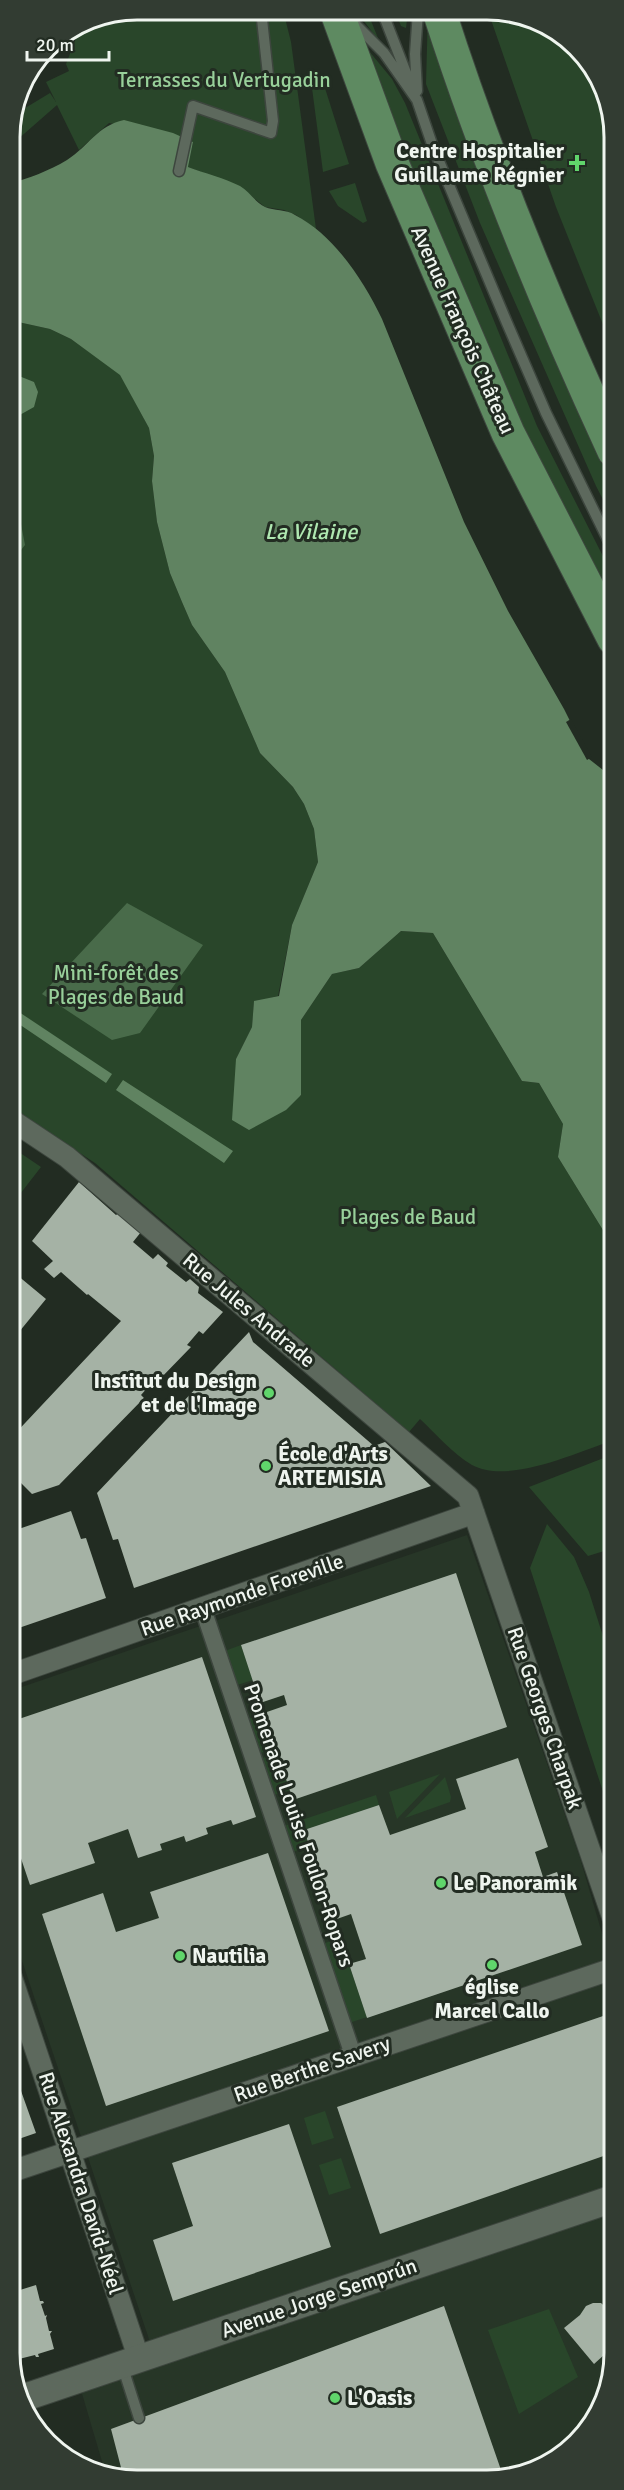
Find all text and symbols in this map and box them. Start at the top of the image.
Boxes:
scale bar [27,24,110,62]
text: 20 m [36,34,74,56]
park label: Terrasses du Vertugadin [117,67,331,93]
place label: Centre Hospitalier Guillaume Régnier [394,138,565,188]
marker: Centre Hospitalier Guillaume Régnier [568,154,586,172]
street label: Avenue François Château [405,222,521,438]
water label: La Vilaine [265,518,358,545]
park label: Mini-forêt des Plages de Baud [48,960,184,1010]
park label: Plages de Baud [340,1204,476,1230]
street label: Rue Jules Andrade [177,1247,321,1373]
place label: Institut du Design et de l'Image [93,1368,257,1418]
marker: Institut du Design et de l'Image [262,1386,276,1400]
place label: École d'Arts ARTEMISIA [278,1440,388,1491]
marker: École d'Arts ARTEMISIA [259,1459,273,1473]
street label: Rue Raymonde Foreville [137,1548,347,1642]
street label: Rue Georges Charpak [502,1623,589,1813]
street label: Promenade Louise Foulon-Ropars [238,1680,360,1970]
place label: Le Panoramik [453,1870,577,1896]
marker: Le Panoramik [434,1876,448,1890]
place label: Nautilia [192,1943,267,1969]
marker: Nautilia [173,1949,187,1963]
marker: église Marcel Callo [485,1958,499,1972]
place label: église Marcel Callo [435,1974,550,2024]
street label: Rue Berthe Savery [230,2030,394,2108]
street label: Rue Alexandra David-Néel [33,2069,129,2297]
street label: Avenue Jorge Semprún [218,2252,420,2344]
place label: L'Oasis [347,2385,412,2411]
marker: L'Oasis [328,2391,342,2405]

